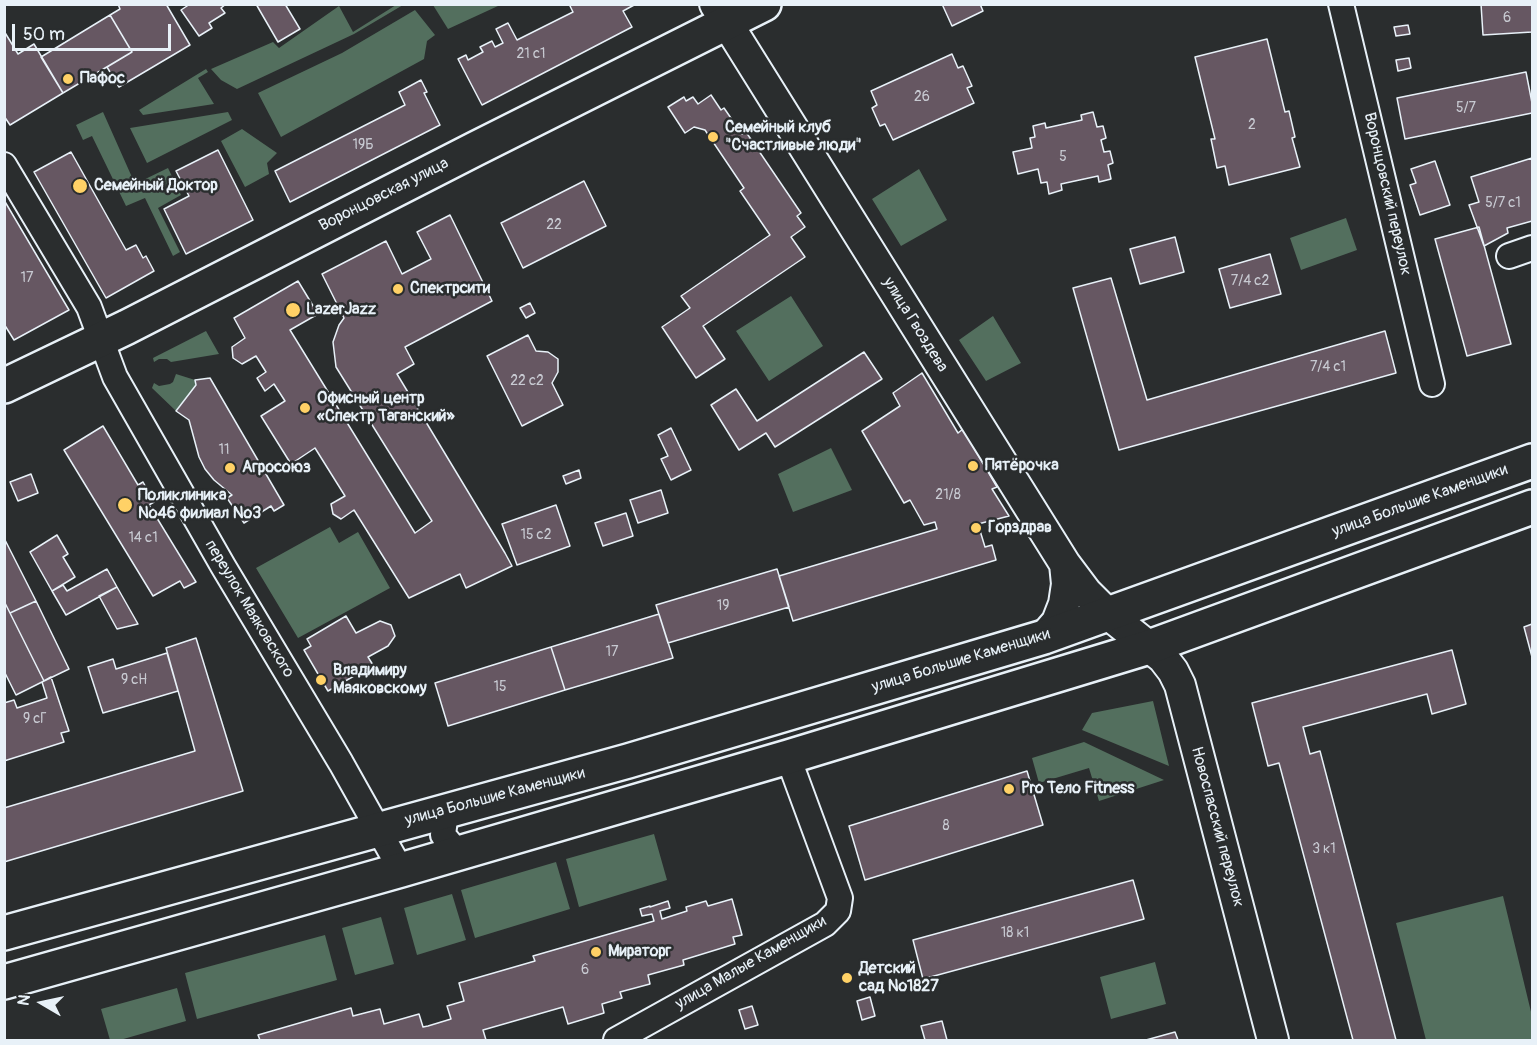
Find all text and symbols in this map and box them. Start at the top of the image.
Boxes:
house number: 6 [1503,10,1511,26]
scale bar [15,12,174,50]
text: 50 m [23,23,65,46]
house number: 21 с1 [517,46,545,62]
place label: Пафос [80,69,125,89]
marker: Пафос [61,72,75,86]
house number: 26 [914,89,930,105]
house number: 5/7 [1456,100,1476,116]
street label: Воронцовский переулок [1359,111,1415,277]
house number: 2 [1248,117,1256,133]
place label: Семейный клуб "Счастливые люди" [725,118,862,156]
marker: Семейный клуб "Счастливые люди" [706,130,720,144]
house number: 19Б [352,137,374,153]
house number: 5 [1059,149,1067,165]
street label: Воронцовская улица [316,154,452,236]
place label: Семейный Доктор [94,176,218,196]
marker: Семейный Доктор [71,177,89,195]
house number: 5/7 с1 [1485,195,1521,211]
house number: 22 [546,217,562,233]
house number: 17 [21,270,33,286]
house number: 7/4 с2 [1231,273,1269,289]
street label: улица Гвоздева [878,274,952,376]
place label: Спектрсити [410,279,490,299]
marker: Спектрсити [391,282,405,296]
place label: LazerJazz [306,300,376,320]
marker: LazerJazz [284,301,302,319]
house number: 7/4 с1 [1310,359,1346,375]
house number: 22 с2 [510,373,544,389]
place label: Офисный центр «Спектр Таганский» [317,389,455,427]
marker: Офисный центр «Спектр Таганский» [298,401,312,415]
house number: 11 [219,442,229,458]
place label: Пятёрочка [985,456,1059,476]
place label: Агросоюз [242,458,311,478]
marker: Пятёрочка [966,459,980,473]
street label: улица Большие Каменщики [1330,460,1510,542]
marker: Агросоюз [223,461,237,475]
place label: Поликлиника №46 филиал №3 [138,486,261,524]
house number: 21/8 [935,487,961,503]
marker: Поликлиника №46 филиал №3 [116,496,134,514]
place label: Горздрав [988,518,1052,538]
marker: Горздрав [969,521,983,535]
house number: 15 с2 [520,527,552,543]
house number: 14 с1 [128,530,158,546]
street label: переулок Маяковского [200,537,298,681]
house number: 19 [717,598,729,614]
street label: улица Большие Каменщики [869,625,1053,697]
house number: 17 [606,644,618,660]
place label: Владимиру Маяковскому [333,661,427,699]
house number: 9 сН [121,672,147,688]
marker: Владимиру Маяковскому [314,673,328,687]
house number: 15 [493,679,507,695]
house number: 9 сГ [23,711,47,727]
street label: Новоспасский переулок [1186,745,1248,909]
street label: улица Большие Каменщики [403,764,587,830]
place label: Pro Тело Fitness [1021,779,1134,799]
marker: Pro Тело Fitness [1002,782,1016,796]
house number: 8 [942,818,950,834]
house number: 3 к1 [1312,841,1336,857]
street label: улица Малые Каменщики [672,912,830,1014]
house number: 18 к1 [1001,925,1029,941]
place label: Мираторг [608,942,671,962]
marker: Мираторг [589,945,603,959]
place label: Детский сад №1827 [859,959,939,997]
house number: 6 [581,962,589,978]
marker: Детский сад №1827 [840,971,854,985]
north arrow [12,973,72,1033]
text: N [13,993,35,1007]

